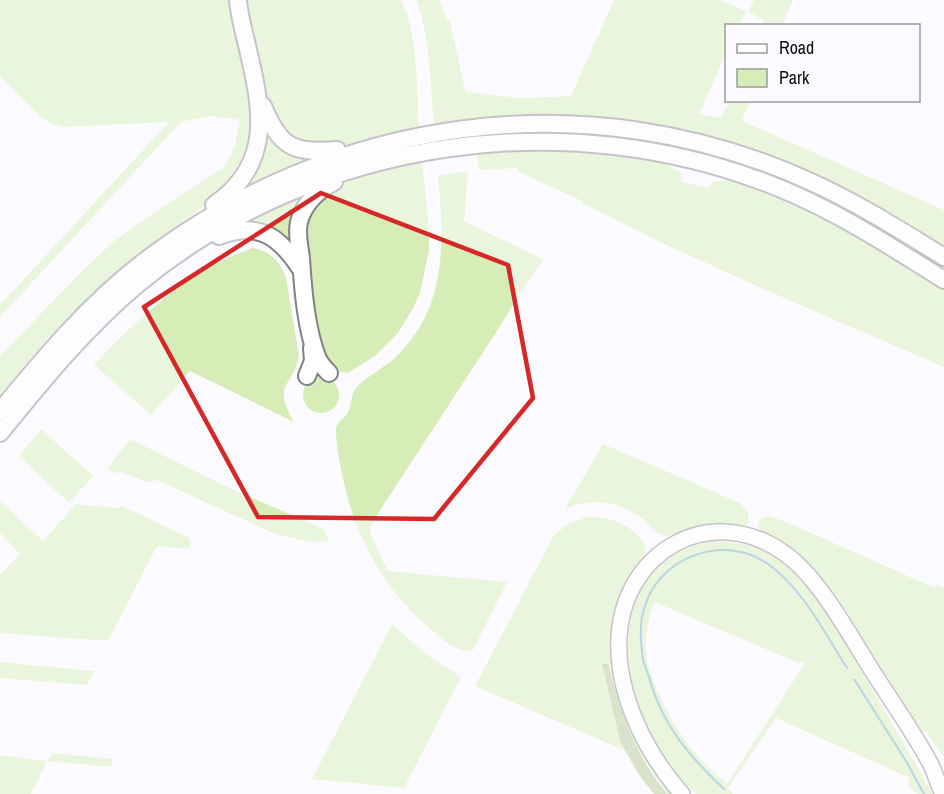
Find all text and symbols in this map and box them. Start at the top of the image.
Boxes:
legend [725,24,920,102]
text: Road [779,35,814,60]
text: Park [779,65,810,90]

